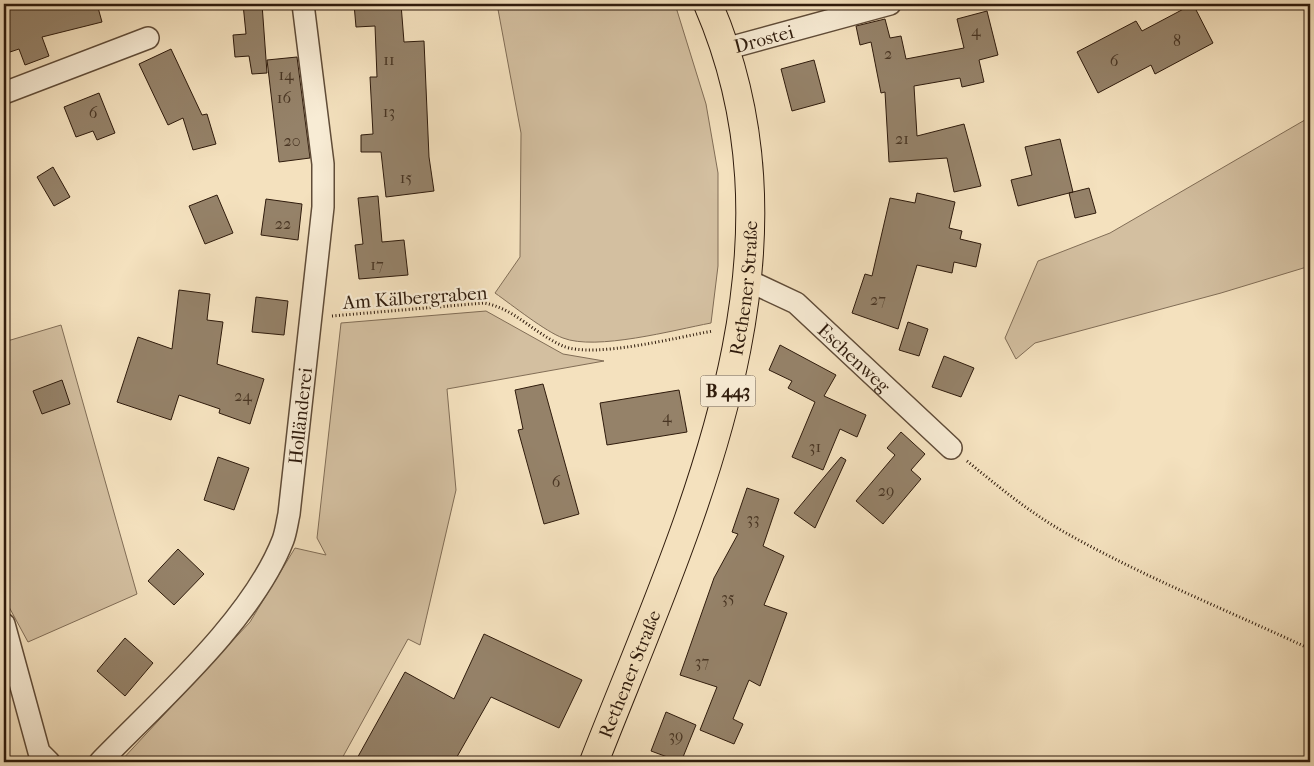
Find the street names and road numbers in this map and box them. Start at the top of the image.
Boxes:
street label: Drostei [732,21,797,58]
street label: Rethener Straße [725,220,762,357]
street label: Am Kälbergraben [341,282,488,314]
street label: Eschenweg [813,319,895,398]
street label: Holländerei [285,366,317,466]
road number: B 443 [700,376,756,406]
street label: Rethener Straße [595,607,666,741]

